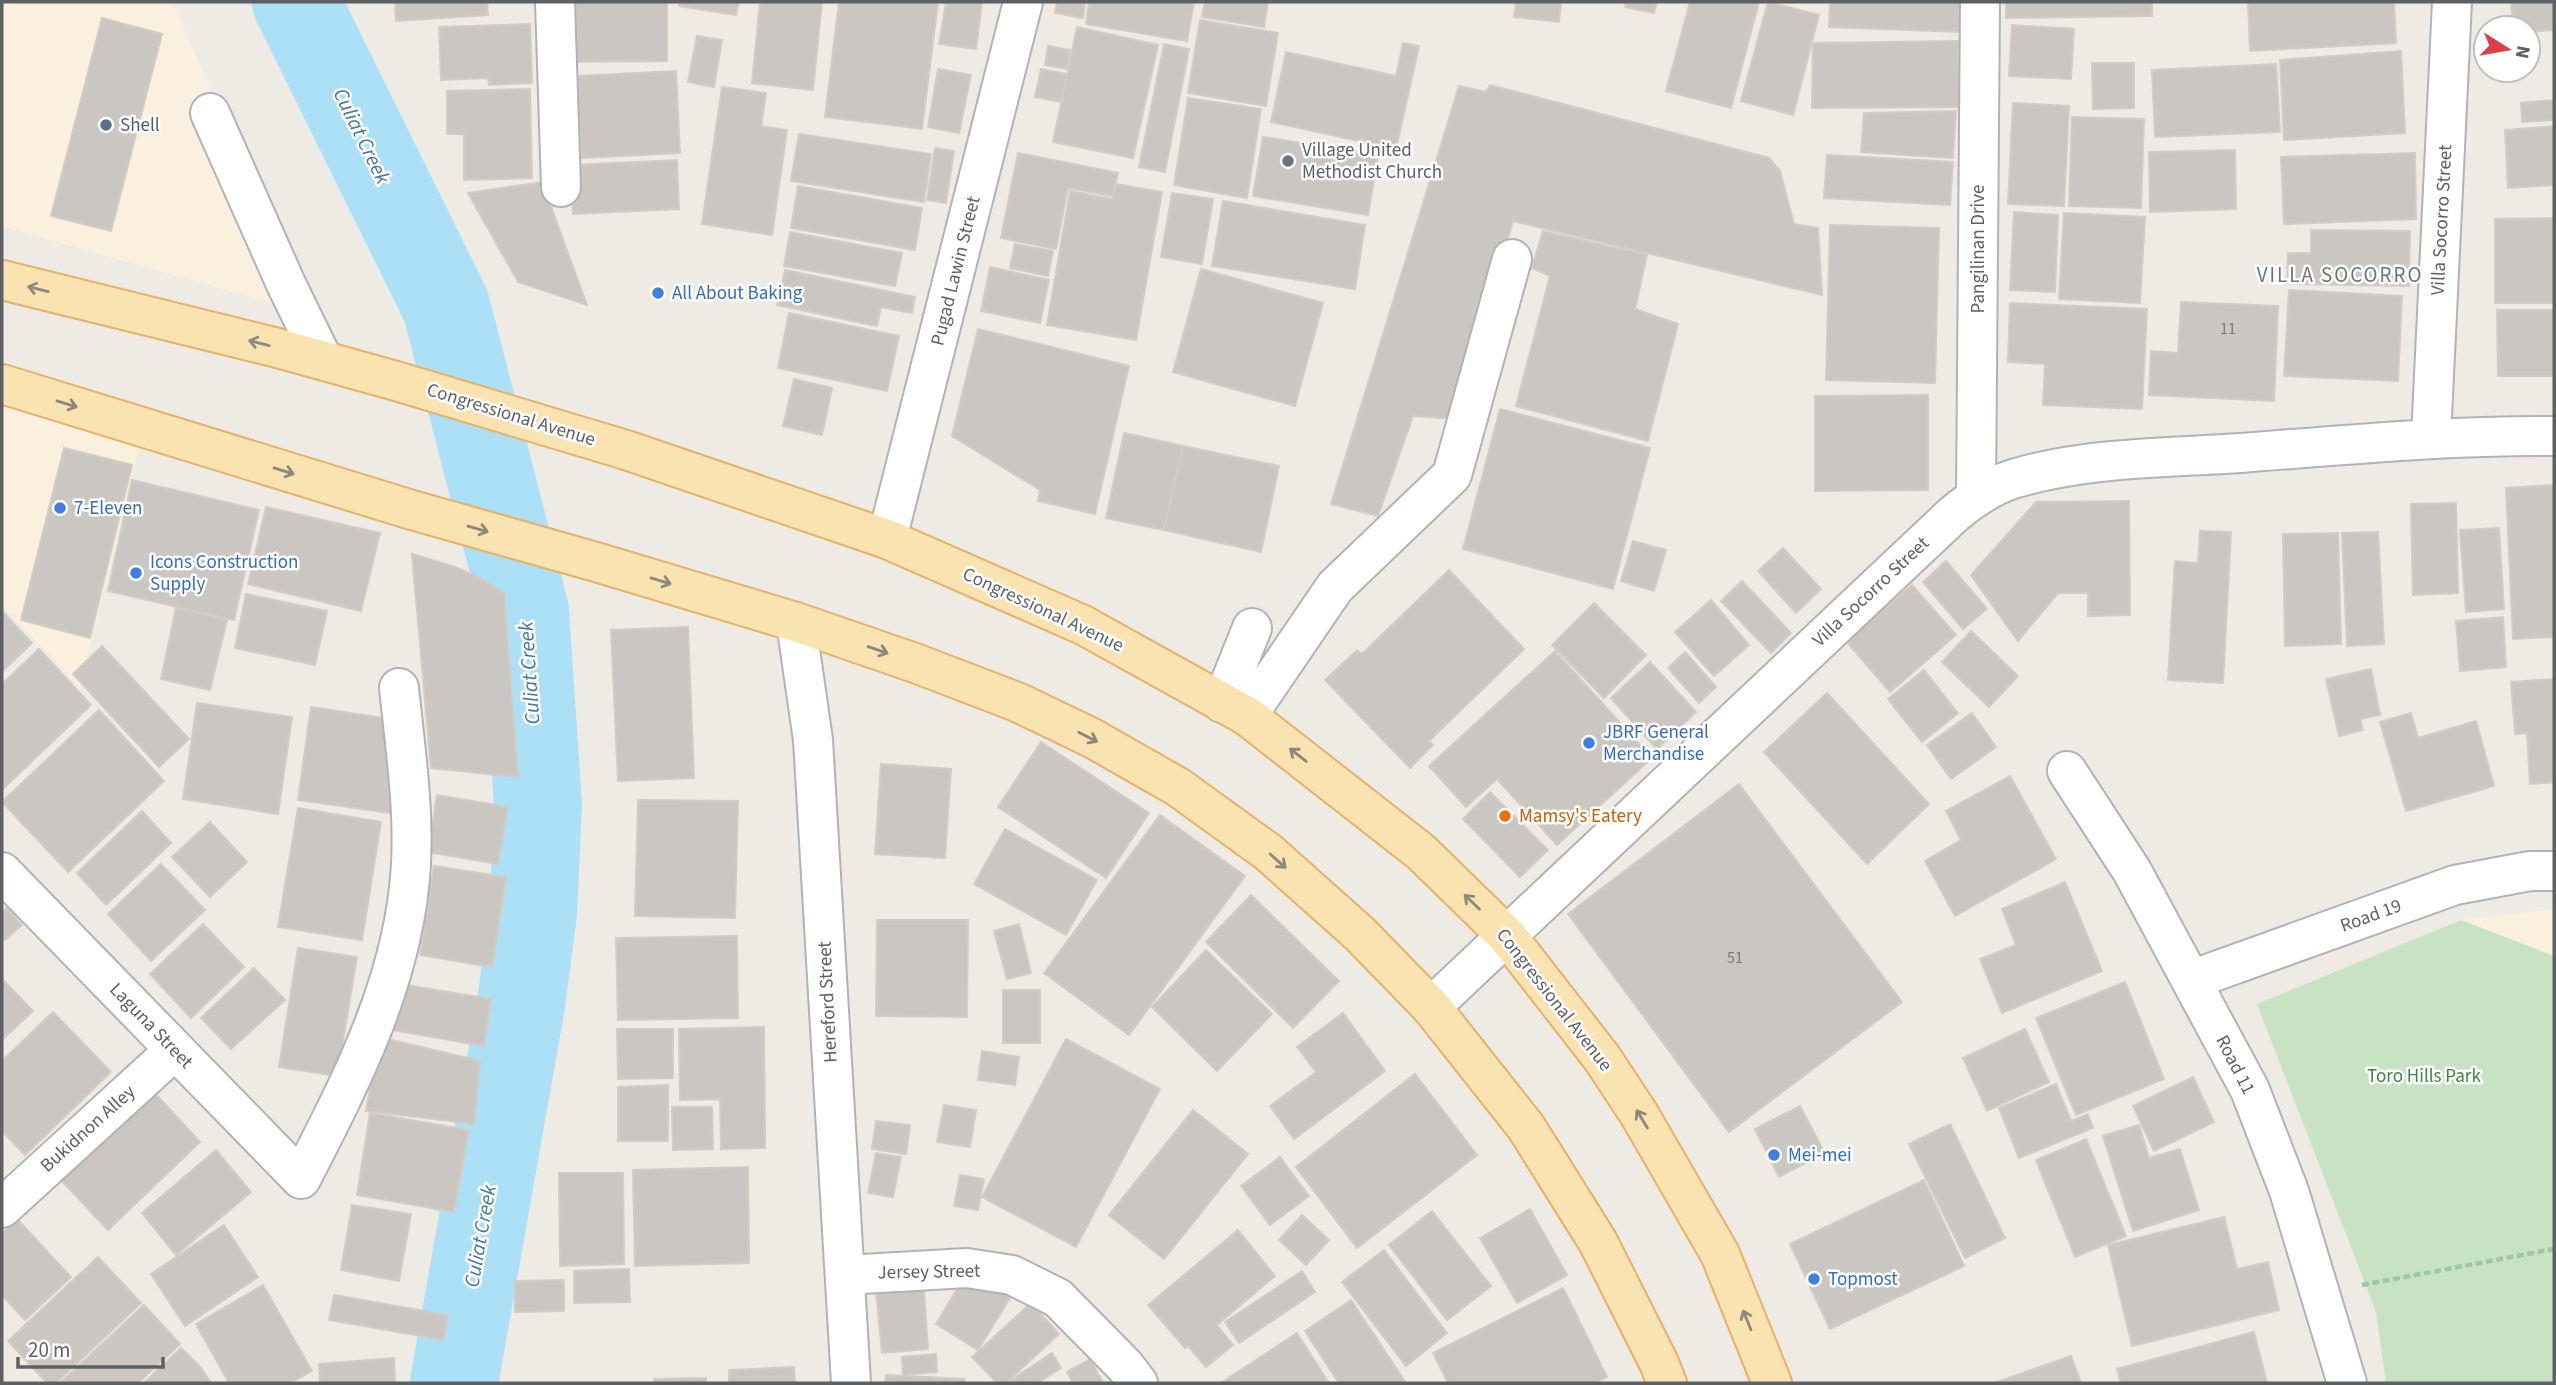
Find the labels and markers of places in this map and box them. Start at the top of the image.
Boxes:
place label: Shell [120,112,160,139]
marker: Shell [98,117,114,133]
place label: Village United Methodist Church [1302,137,1442,186]
marker: Village United Methodist Church [1280,153,1296,169]
place label: All About Baking [672,280,803,307]
marker: All About Baking [650,285,666,301]
place label: 7-Eleven [74,495,142,522]
marker: 7-Eleven [52,500,68,516]
place label: Icons Construction Supply [150,549,298,598]
marker: Icons Construction Supply [128,565,144,581]
place label: JBRF General Merchandise [1603,719,1709,768]
marker: JBRF General Merchandise [1581,735,1597,751]
place label: Mamsy's Eatery [1519,803,1642,830]
marker: Mamsy's Eatery [1497,808,1513,824]
place label: Mei-mei [1788,1142,1852,1169]
marker: Mei-mei [1766,1147,1782,1163]
place label: Topmost [1828,1266,1898,1293]
marker: Topmost [1806,1271,1822,1287]

